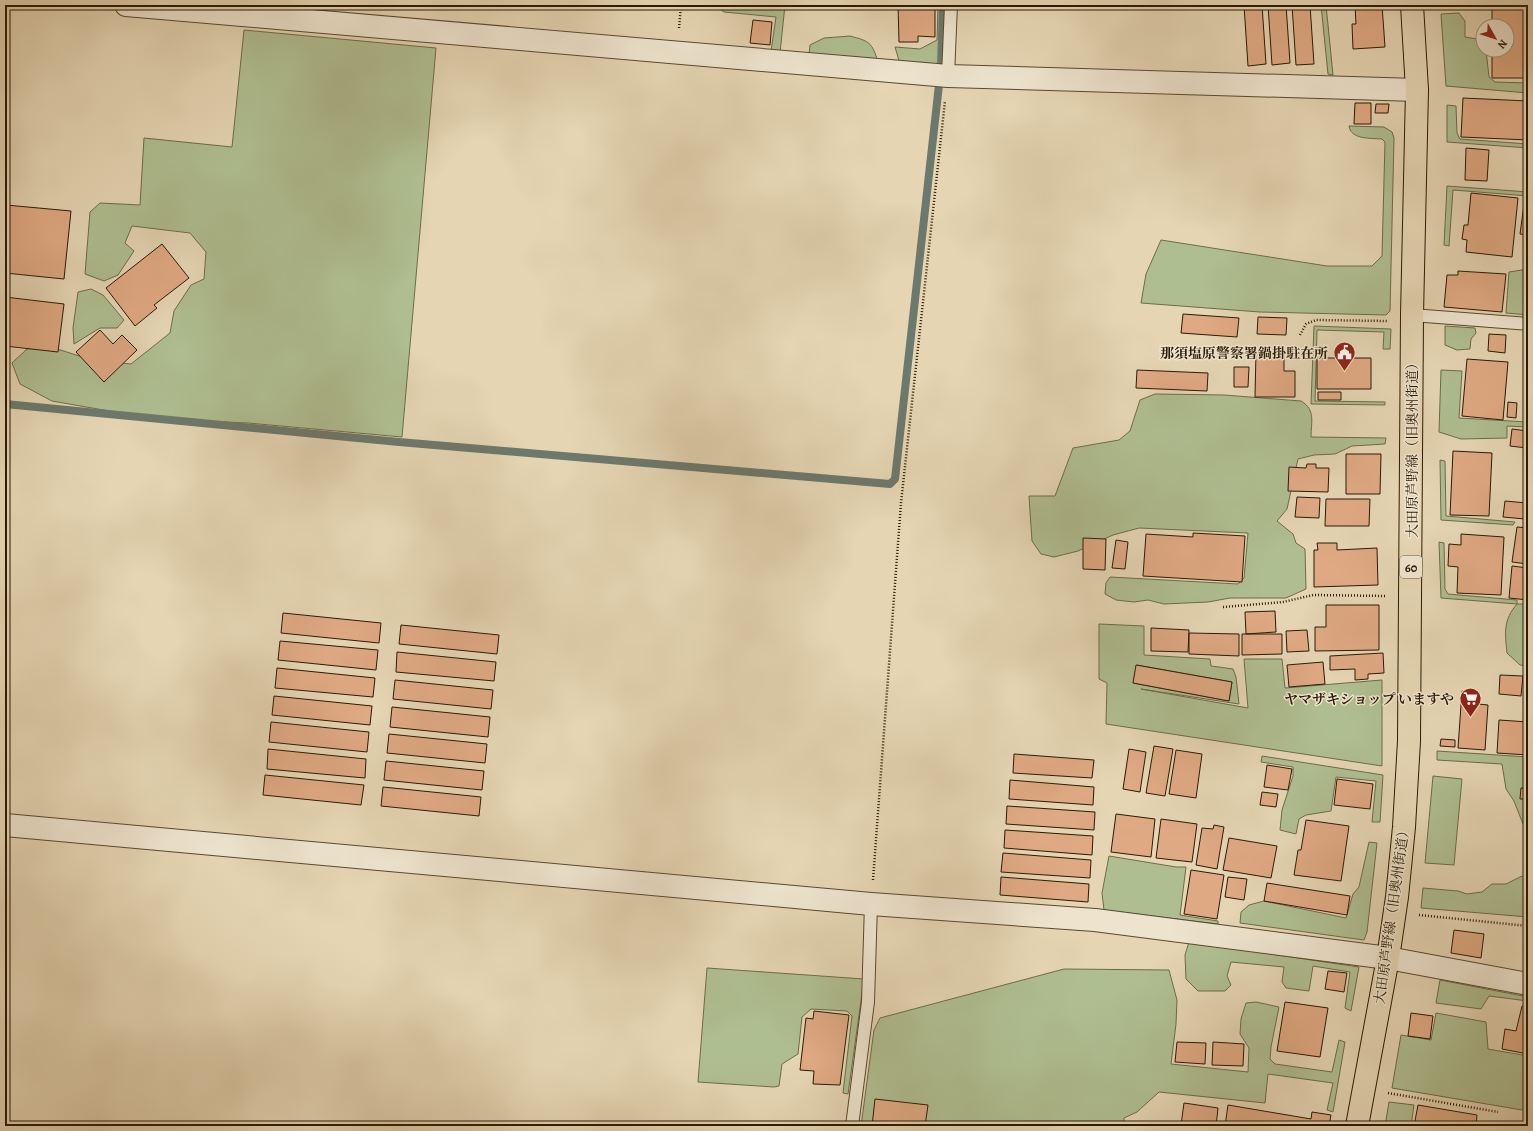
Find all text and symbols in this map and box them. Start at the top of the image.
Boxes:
north arrow [1475,18,1515,58]
text: N [1494,36,1511,52]
public building icon: 那須塩原警察署鍋掛駐在所 [1331,340,1357,373]
place label: 那須塩原警察署鍋掛駐在所 [1160,344,1328,363]
street label: 大田原芦野線（旧奥州街道） [1403,356,1422,538]
road number: 60 [1400,556,1422,578]
supermarket icon: ヤマザキショップ いますや [1457,686,1483,719]
place label: ヤマザキショップ いますや [1284,690,1454,709]
street label: 大田原芦野線（旧奥州街道） [1370,823,1414,1005]

